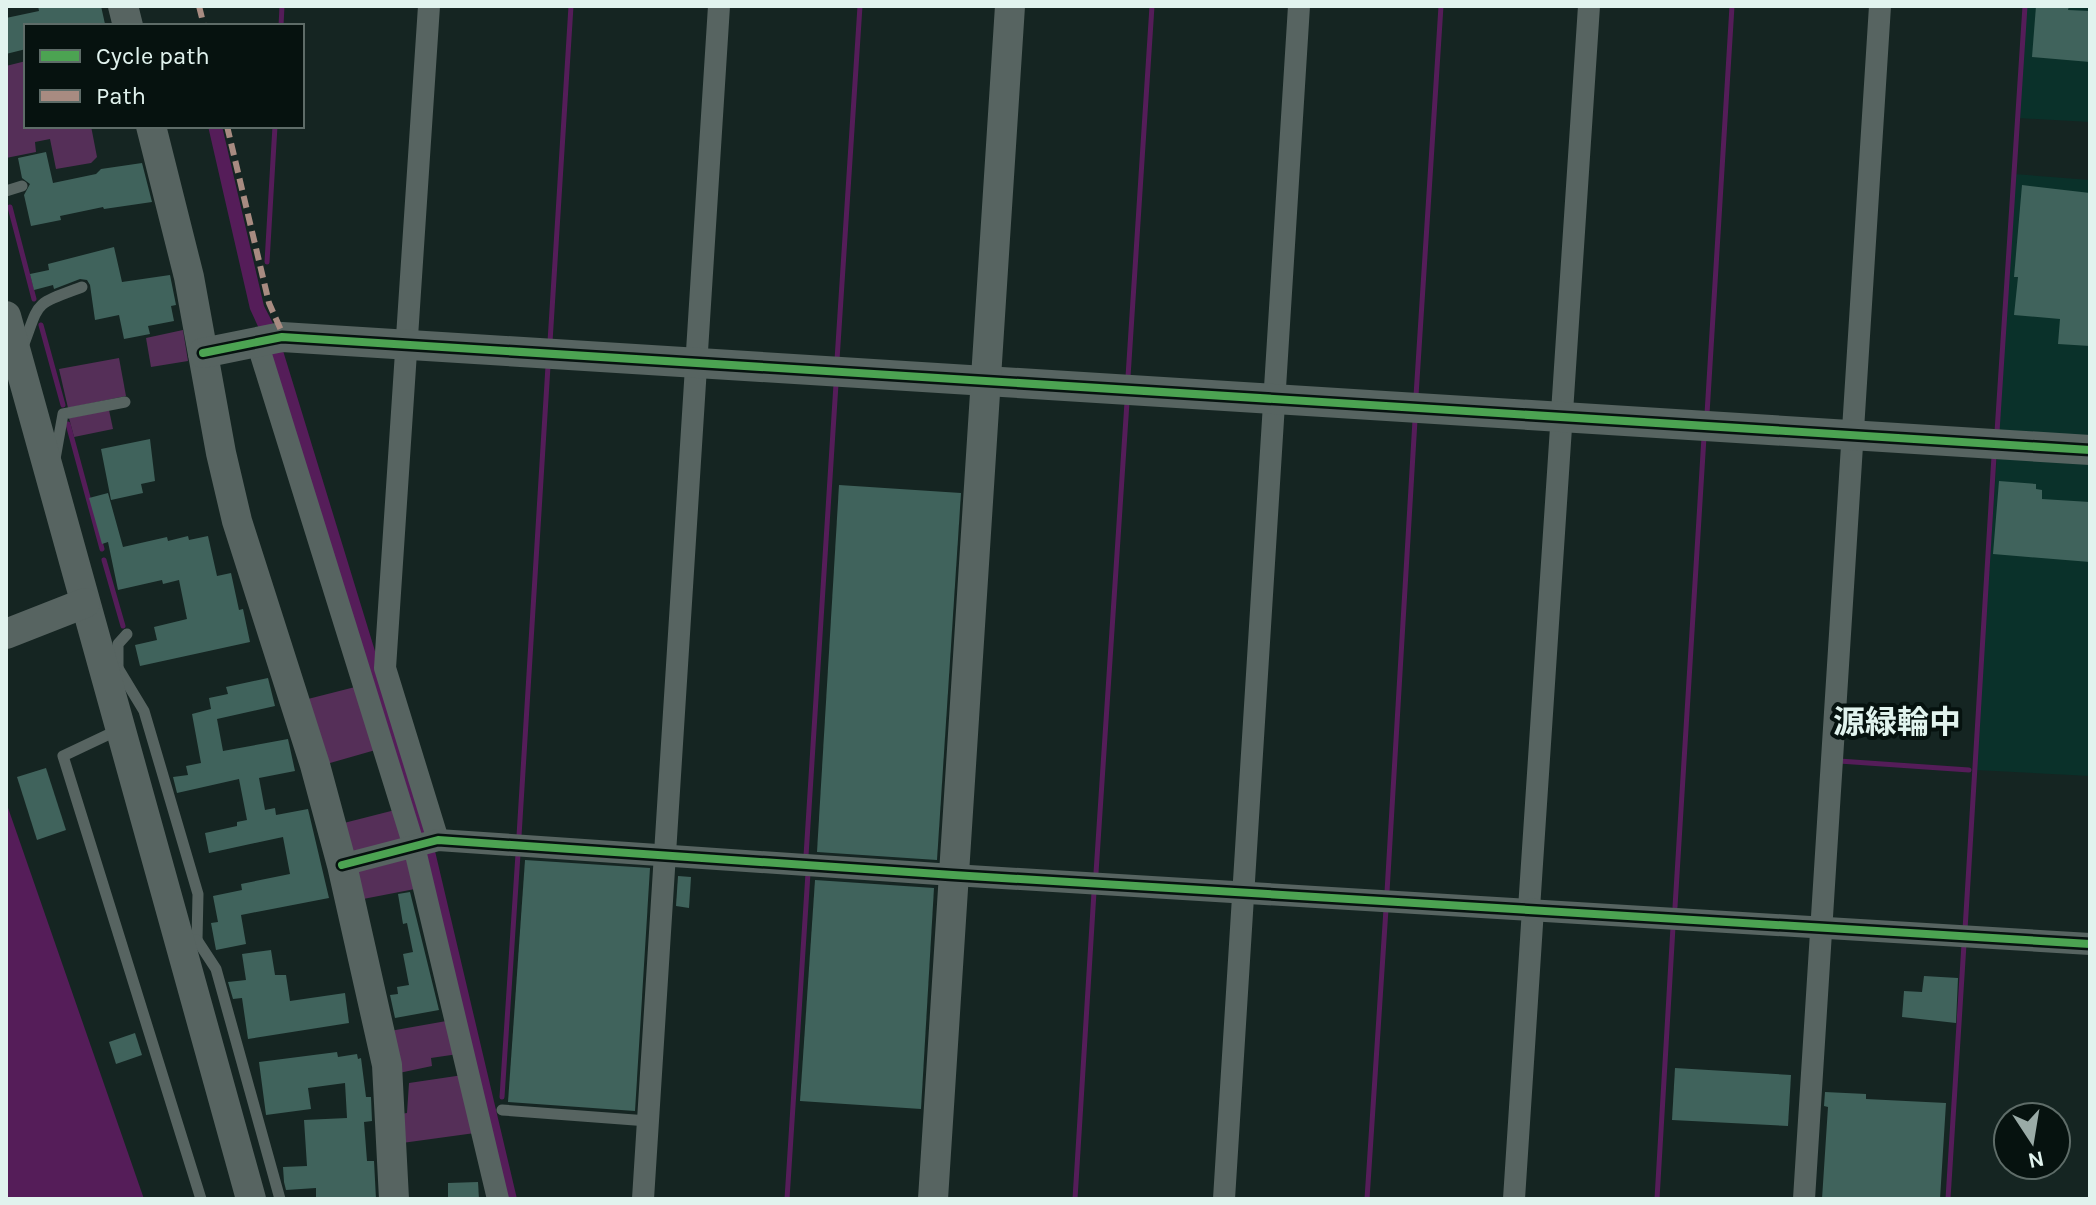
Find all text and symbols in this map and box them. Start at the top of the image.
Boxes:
legend [24,24,304,128]
text: Cycle path [96,42,210,70]
text: Path [96,82,146,110]
district label: 源緑輪中 [1833,704,1961,741]
north arrow [1992,1101,2072,1181]
text: N [2026,1145,2046,1174]

